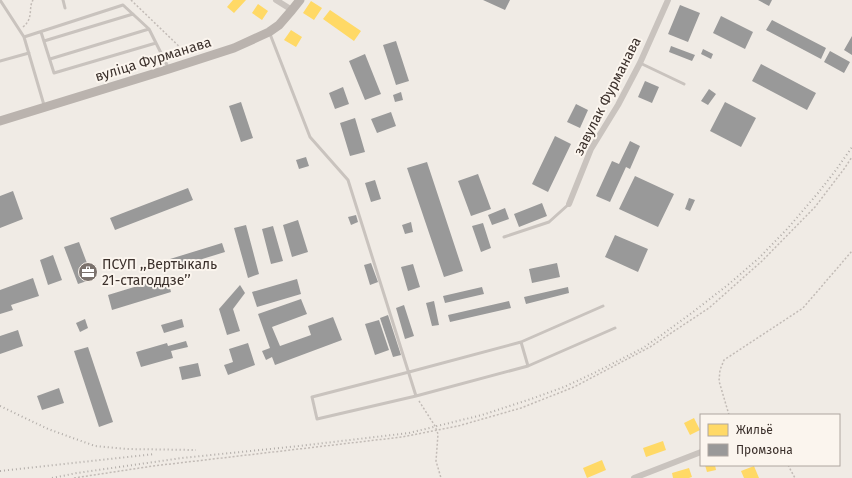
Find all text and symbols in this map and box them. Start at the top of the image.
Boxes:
street label: вуліца Фурманава [93,34,213,85]
street label: завулак Фурманава [570,34,645,158]
place label: ПСУП ,,Вертыкаль 21-стагоддзе’’ [102,256,217,289]
office icon: ПСУП ,,Вертыкаль 21-стагоддзе’’ [77,261,99,283]
legend [700,414,840,466]
text: Жильё [736,423,773,437]
text: Промзона [736,443,793,457]

